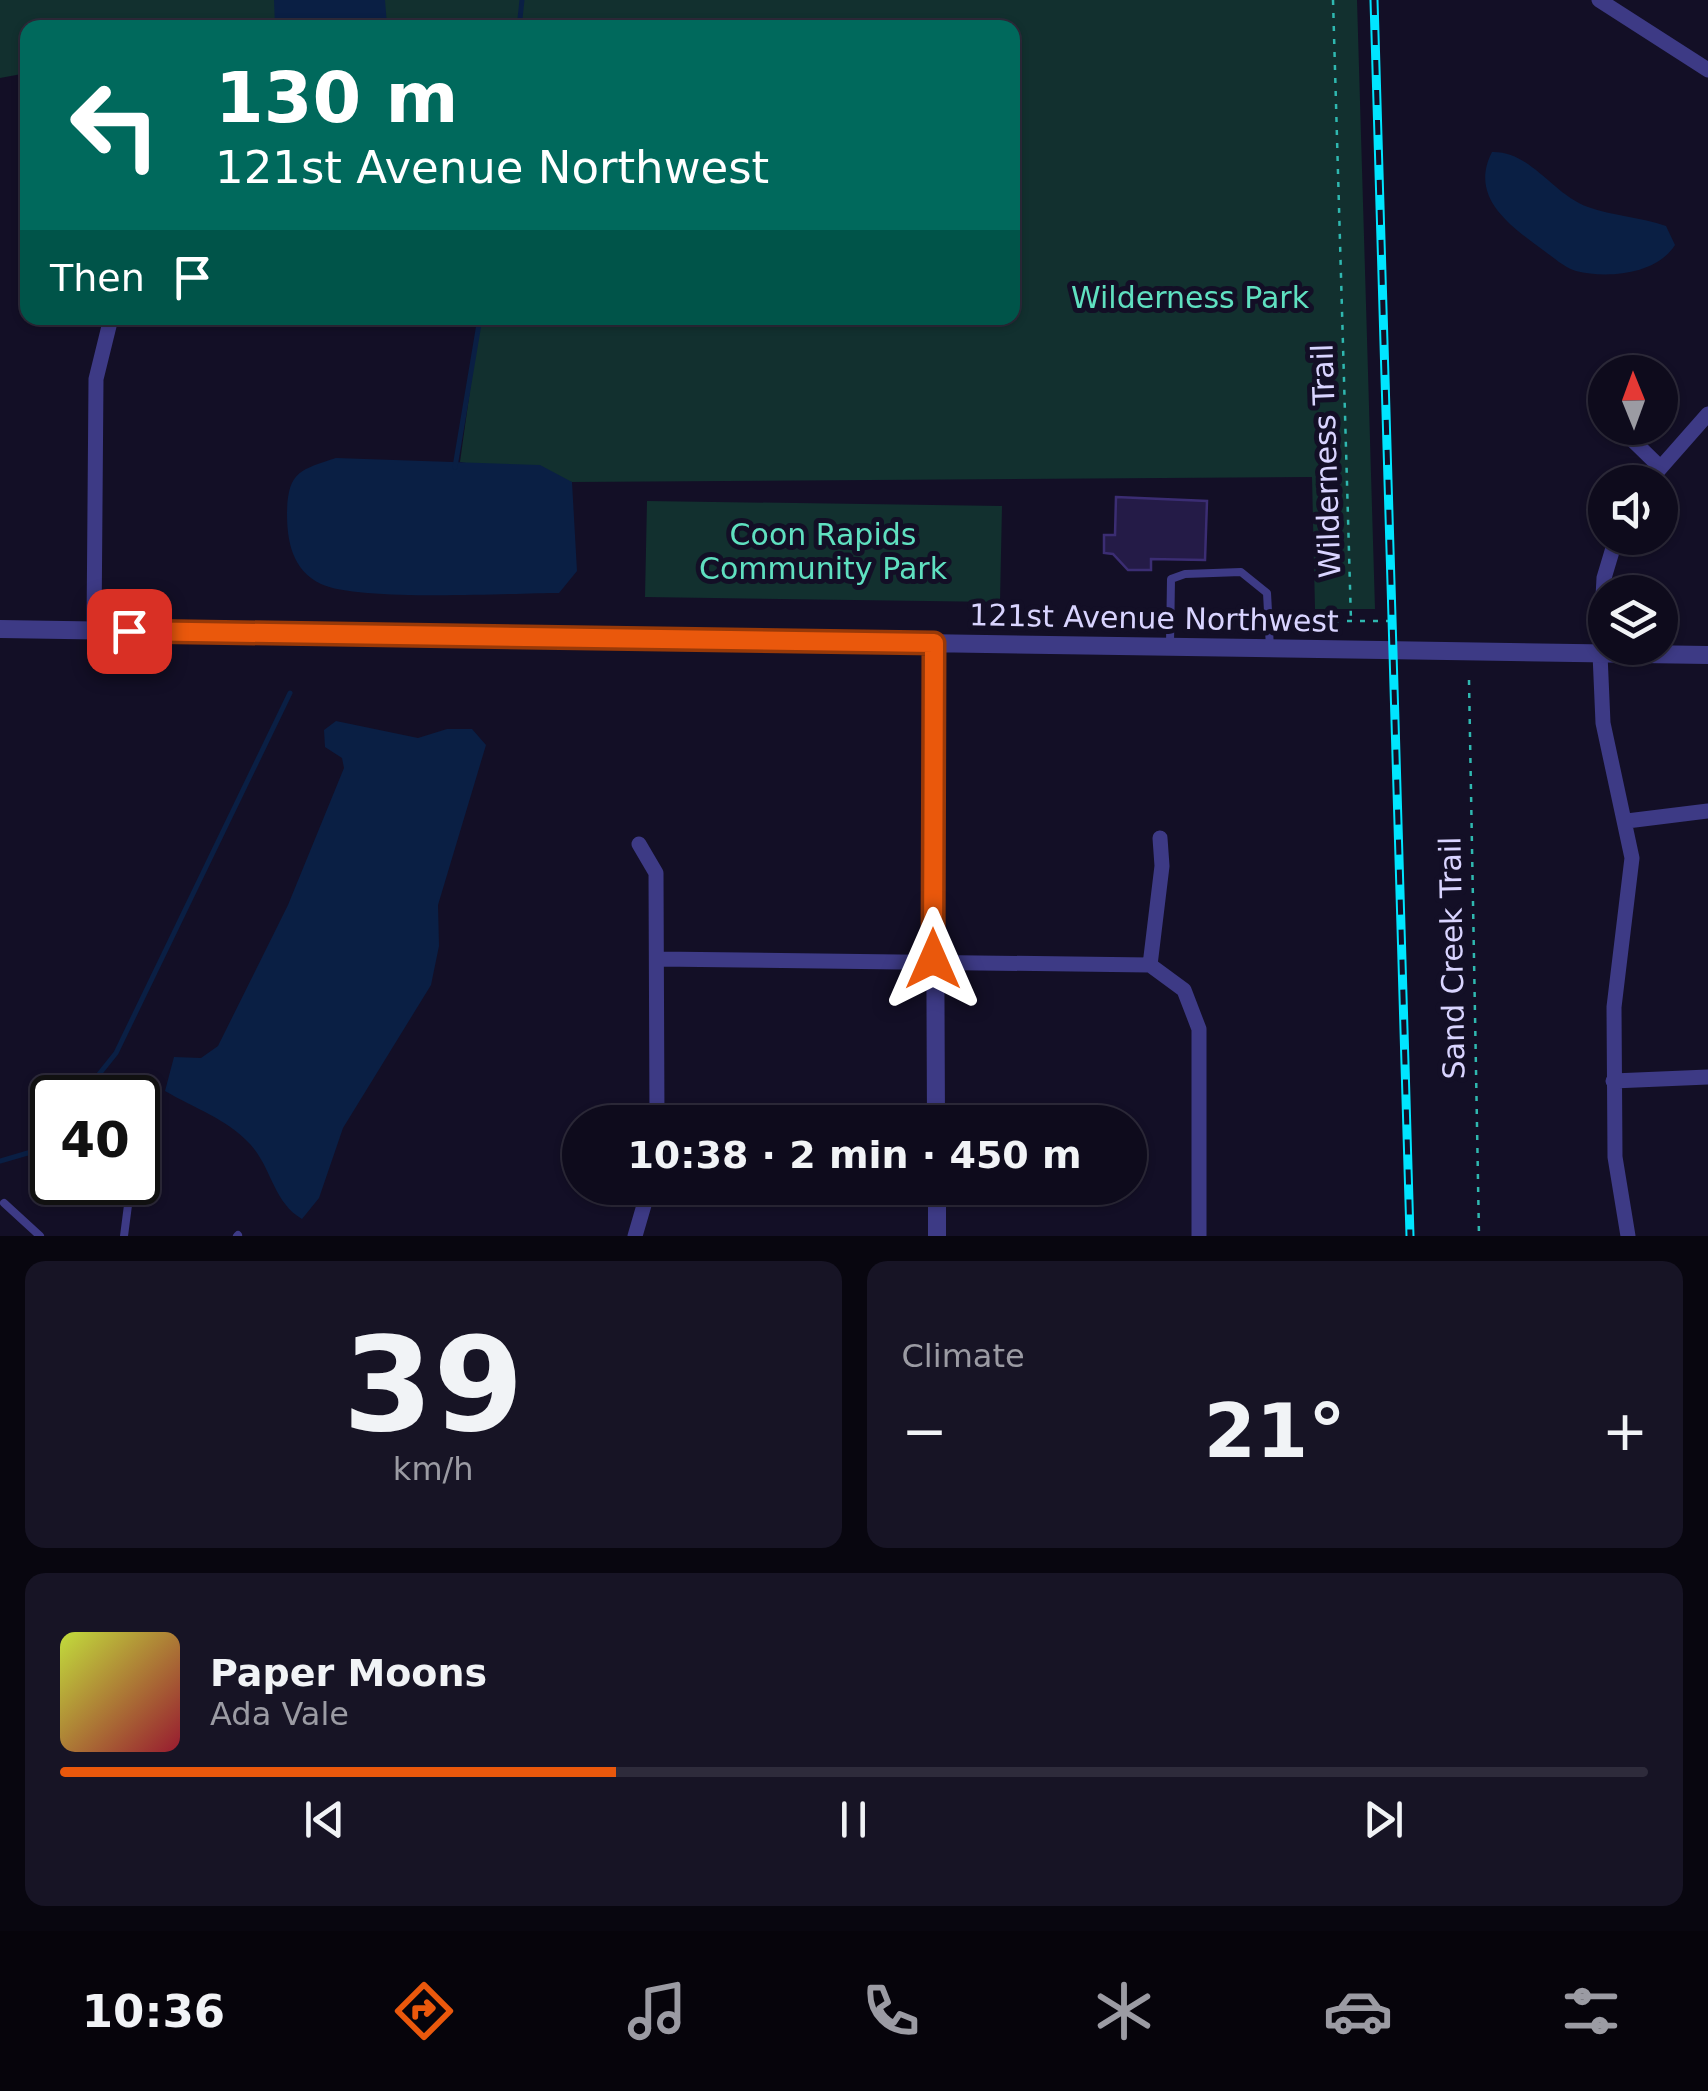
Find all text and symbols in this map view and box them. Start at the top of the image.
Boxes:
text: 130 m [215,57,458,139]
icon: left [50,60,180,190]
text: 121st Avenue Northwest [215,141,769,194]
icon: arrive [165,250,220,305]
text: Then [50,256,145,300]
park label: Wilderness Park [1071,280,1310,315]
street label: Wilderness Trail [1304,343,1348,579]
north arrow [1588,355,1678,445]
map controls [1588,355,1678,665]
button: sound [1588,465,1678,555]
park label: Coon Rapids Community Park [699,517,948,586]
button: layers [1588,575,1678,665]
pin [87,589,172,674]
street label: 121st Avenue Northwest [969,597,1339,639]
icon: arrive [102,604,157,659]
street label: Sand Creek Trail [1432,836,1472,1080]
position arrow [881,907,985,1011]
speed limit sign: 40 [30,1075,160,1205]
text: 10:38 · 2 min · 450 m [627,1133,1082,1177]
text: 39 [343,1309,524,1461]
text: Climate [902,1337,1025,1375]
text: 21° [1204,1387,1346,1475]
text: − [902,1399,948,1463]
text: + [1602,1399,1648,1463]
text: km/h [393,1450,474,1488]
text: Paper Moons [210,1651,487,1695]
text: Ada Vale [210,1695,349,1733]
icon: previous [297,1792,352,1847]
icon: pause [826,1792,881,1847]
icon: next [1356,1792,1411,1847]
icon: directions [389,1976,459,2046]
icon: music [622,1976,692,2046]
icon: phone [856,1976,926,2046]
icon: climate [1089,1976,1159,2046]
icon: car [1323,1976,1393,2046]
icon: filters [1556,1976,1626,2046]
text: 10:36 [82,1985,225,2038]

